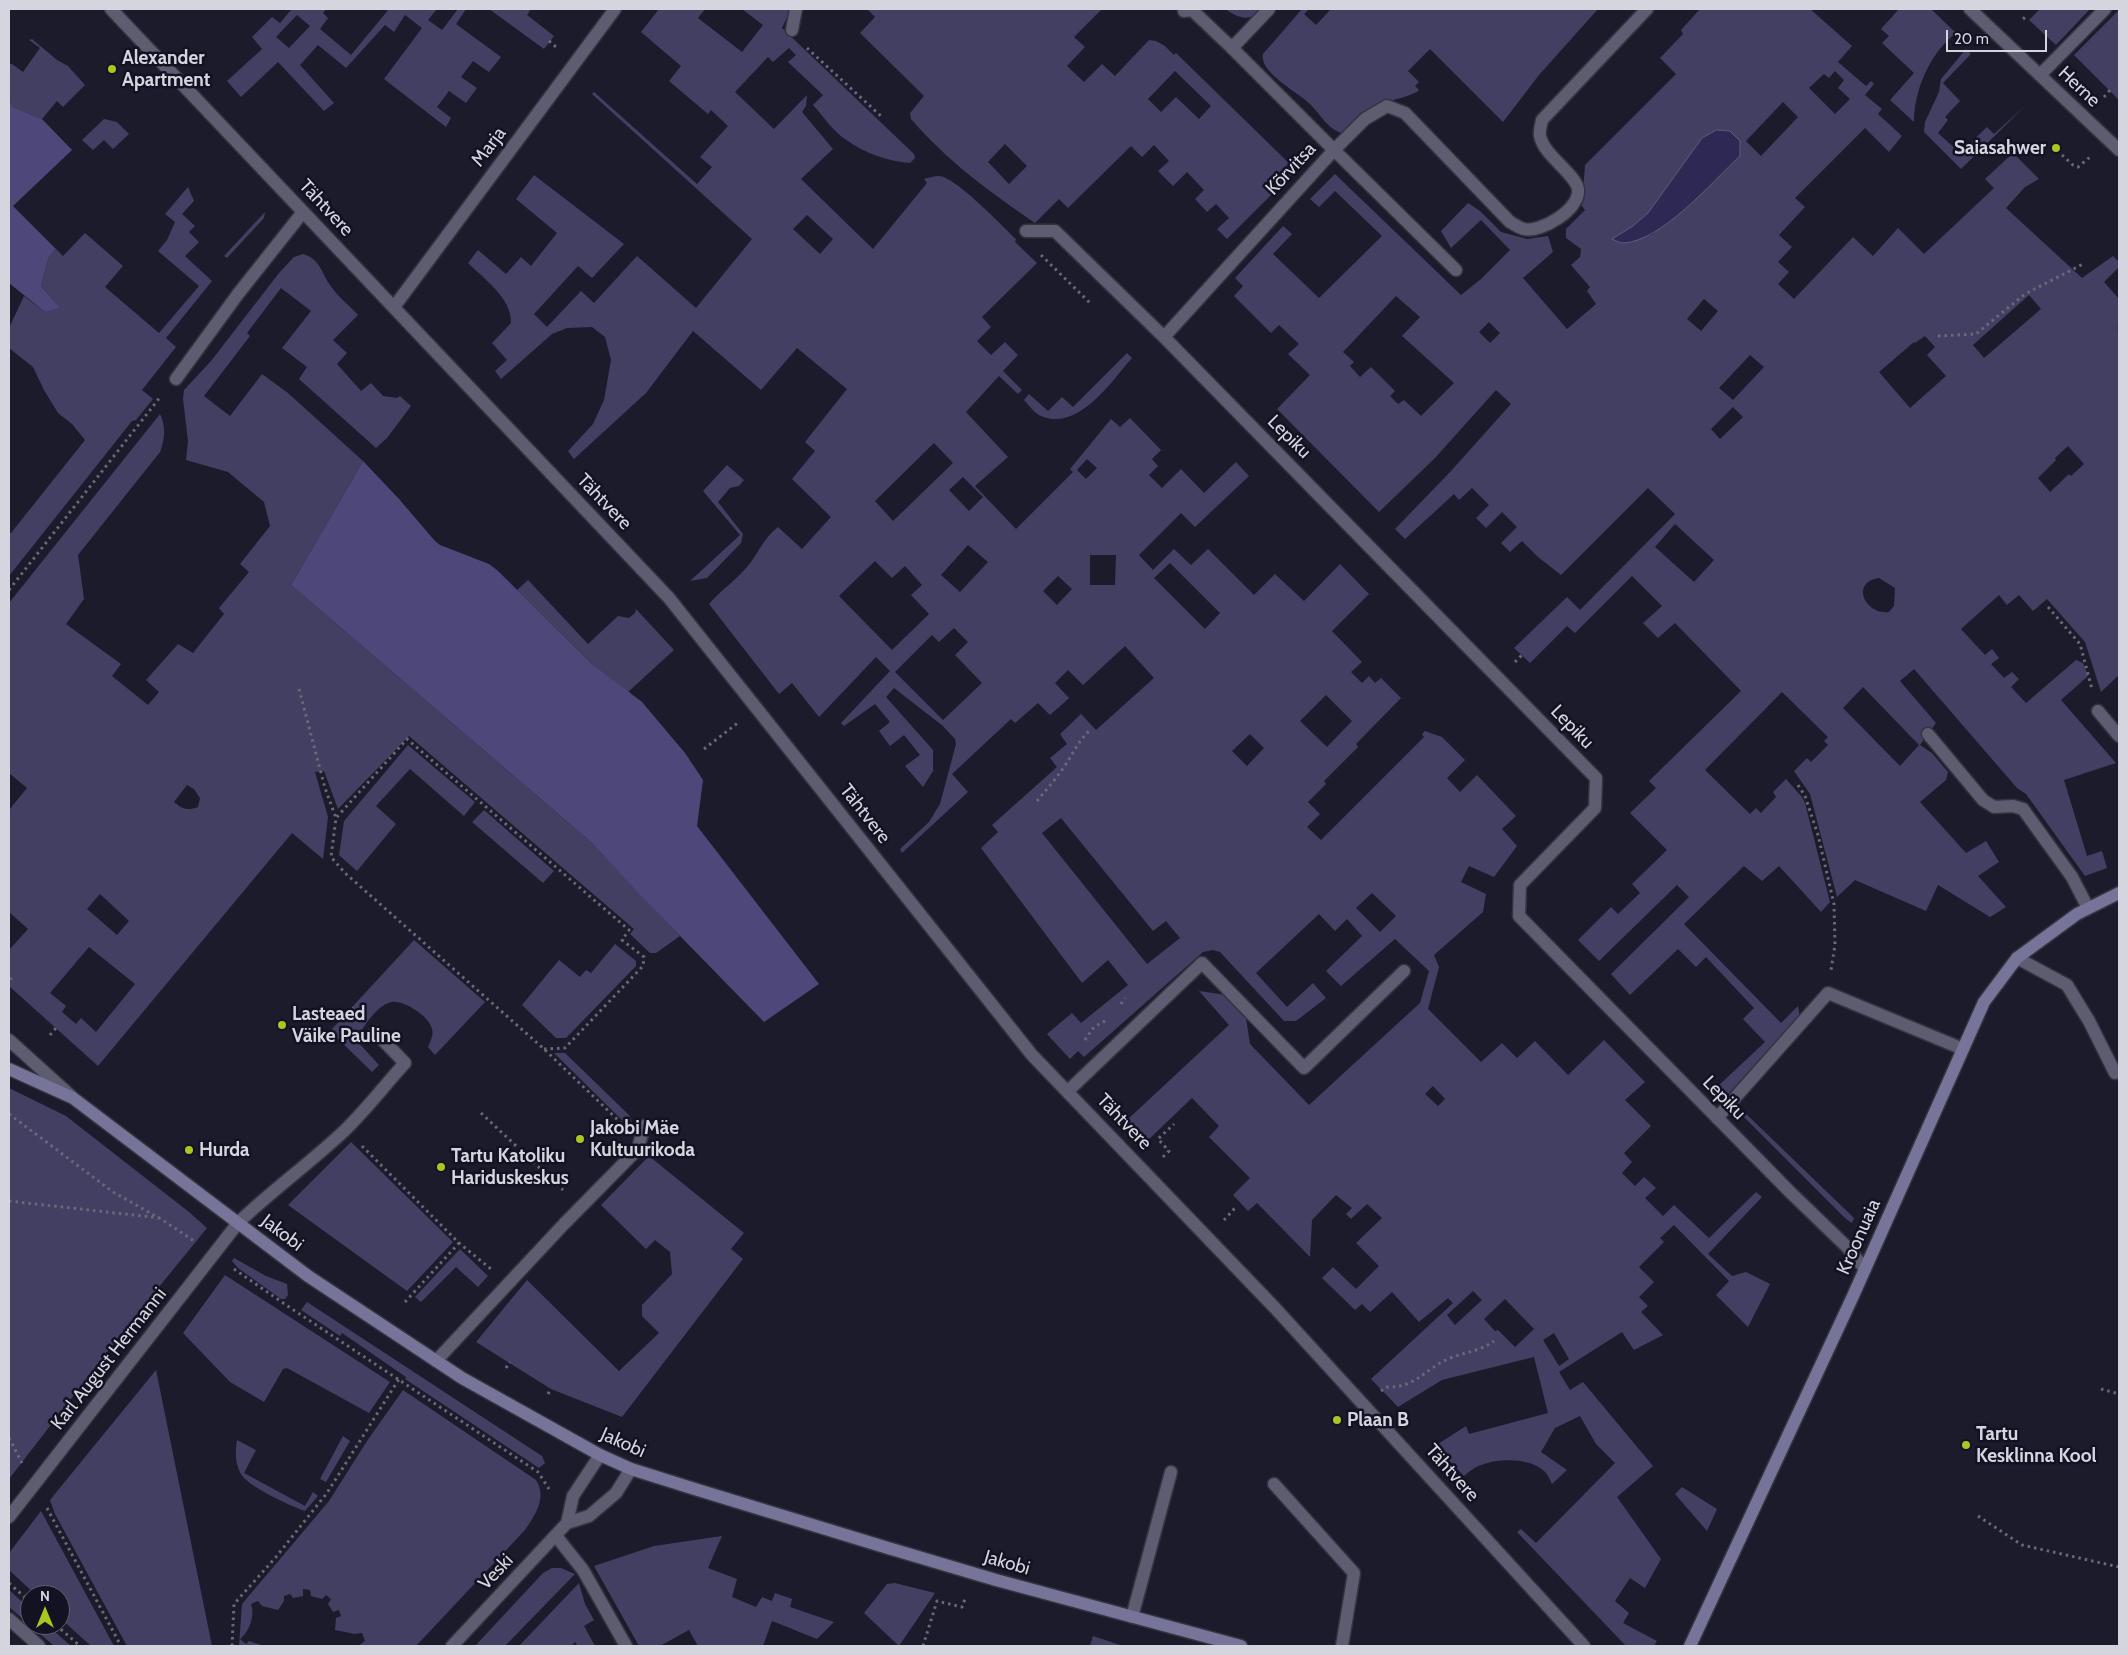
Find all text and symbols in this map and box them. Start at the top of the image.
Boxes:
scale bar [1948,20,2049,52]
text: 20 m [1954,30,1989,48]
place label: Alexander Apartment [122,47,210,91]
street label: Herne [2053,62,2105,112]
marker: Alexander Apartment [106,63,118,75]
street label: Marja [467,123,511,171]
place label: Saiasahwer [1954,137,2046,159]
street label: Kõrvitsa [1261,138,1321,200]
marker: Saiasahwer [2050,142,2062,154]
street label: Tähtvere [294,175,358,241]
street label: Lepiku [1263,411,1315,463]
street label: Tähtvere [572,469,636,535]
street label: Lepiku [1546,700,1598,754]
street label: Tähtvere [835,780,895,848]
place label: Lasteaed Väike Pauline [292,1003,401,1047]
marker: Lasteaed Väike Pauline [276,1019,288,1031]
street label: Lepiku [1698,1071,1750,1125]
street label: Tähtvere [1092,1089,1156,1155]
place label: Jakobi Mäe Kultuurikoda [590,1117,695,1161]
marker: Jakobi Mäe Kultuurikoda [574,1133,586,1145]
place label: Hurda [199,1139,250,1161]
marker: Hurda [183,1144,195,1156]
place label: Tartu Katoliku Hariduskeskus [451,1145,569,1189]
marker: Tartu Katoliku Hariduskeskus [435,1161,447,1173]
street label: Kroonuaia [1832,1196,1886,1278]
street label: Jakobi [256,1210,308,1256]
street label: Karl August Hermanni [46,1283,172,1435]
place label: Plaan B [1347,1409,1409,1431]
marker: Plaan B [1331,1414,1343,1426]
street label: Jakobi [597,1423,649,1463]
place label: Tartu Kesklinna Kool [1976,1423,2096,1467]
marker: Tartu Kesklinna Kool [1960,1439,1972,1451]
street label: Tähtvere [1420,1440,1484,1506]
street label: Jakobi [981,1546,1033,1580]
street label: Veski [474,1549,518,1595]
north arrow [20,1585,70,1635]
text: N [40,1587,50,1605]

